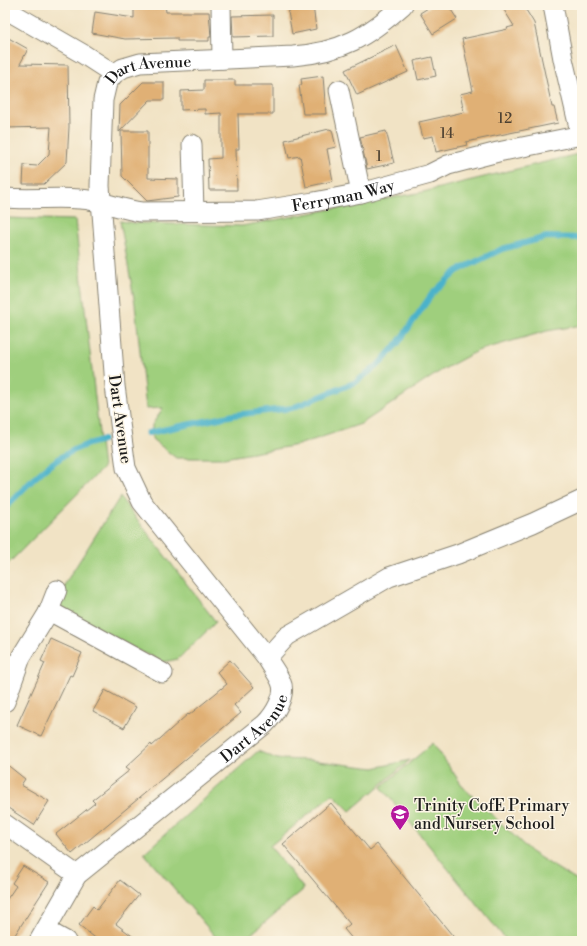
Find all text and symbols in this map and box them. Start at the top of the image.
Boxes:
street label: Dart Avenue [101,52,192,88]
house number: 12 [498,110,512,128]
house number: 14 [440,125,454,143]
house number: 1 [376,148,382,166]
street label: Ferryman Way [291,175,397,216]
street label: Dart Avenue [104,373,136,465]
street label: Dart Avenue [216,692,293,767]
place label: Trinity CofE Primary and Nursery School [414,796,569,834]
school or university icon: Trinity CofE Primary and Nursery School [389,803,411,831]

